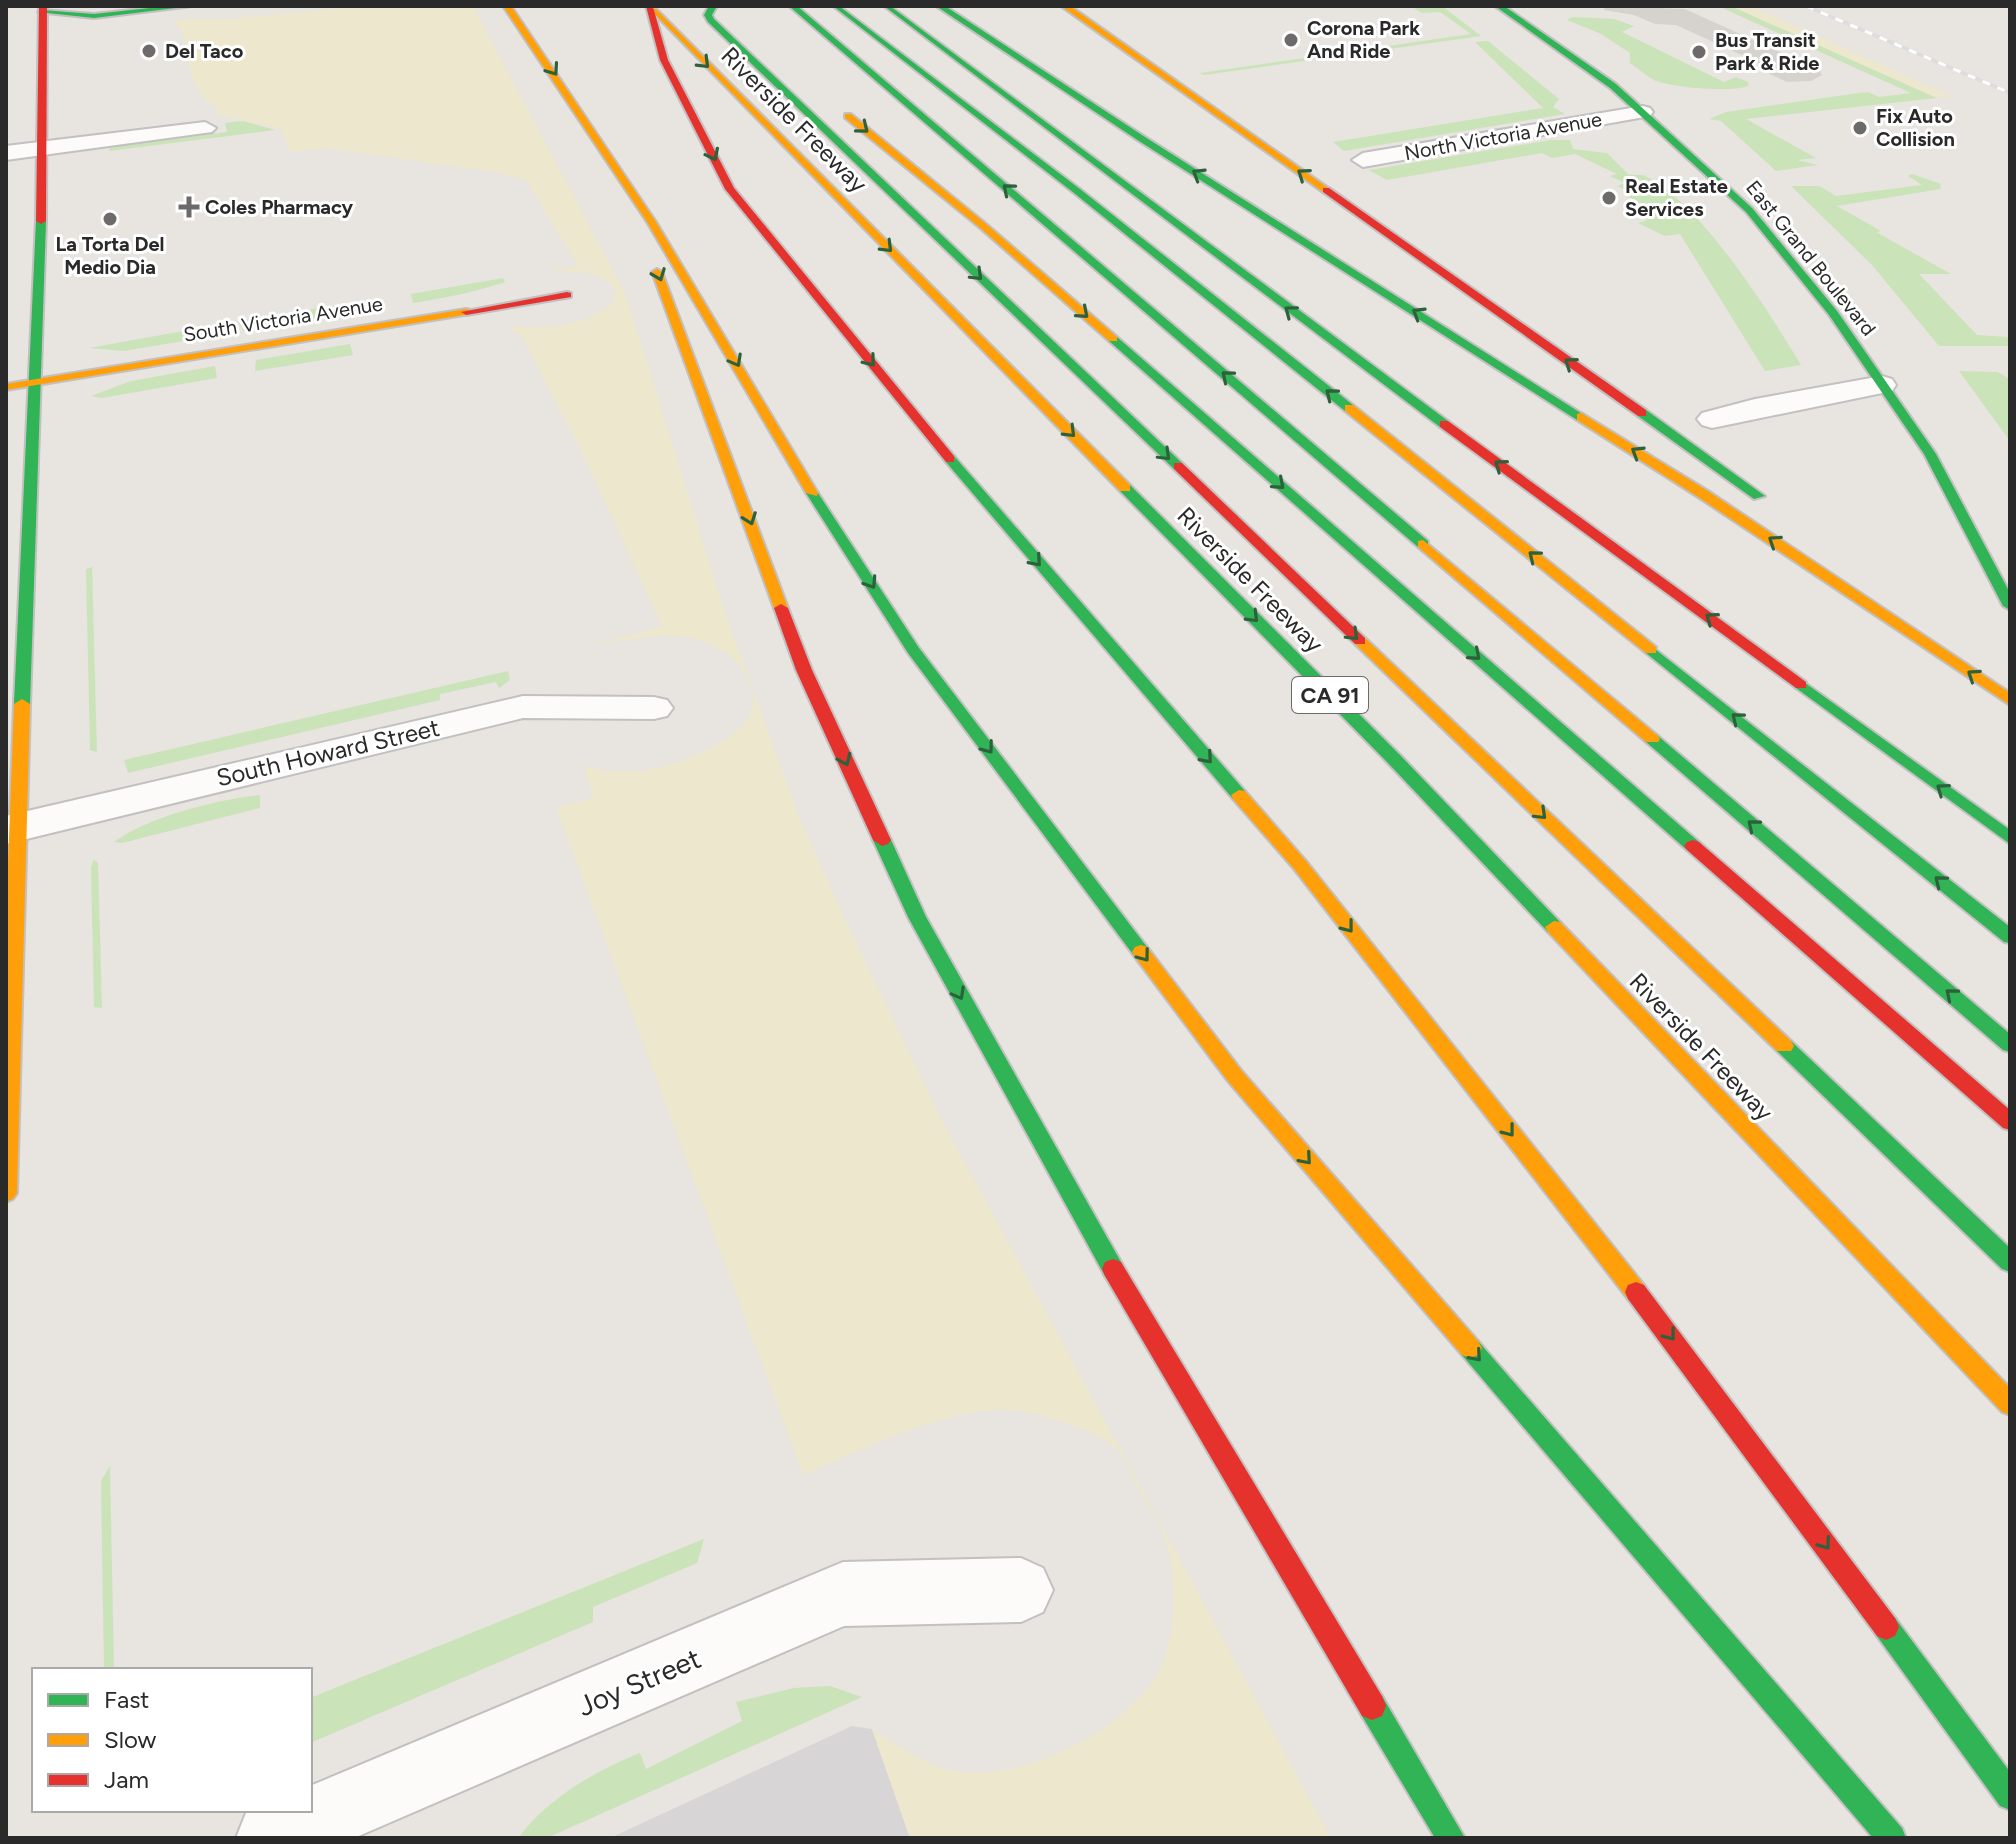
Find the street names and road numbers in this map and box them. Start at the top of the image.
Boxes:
street label: Riverside Freeway [716,41,873,199]
street label: North Victoria Avenue [1402,107,1604,165]
street label: East Grand Boulevard [1741,176,1881,340]
street label: South Victoria Avenue [182,291,384,347]
street label: Riverside Freeway [1172,501,1329,659]
road number: CA 91 [1292,677,1368,713]
street label: South Howard Street [213,713,442,792]
street label: Riverside Freeway [1624,967,1779,1127]
street label: Joy Street [572,1641,706,1723]

